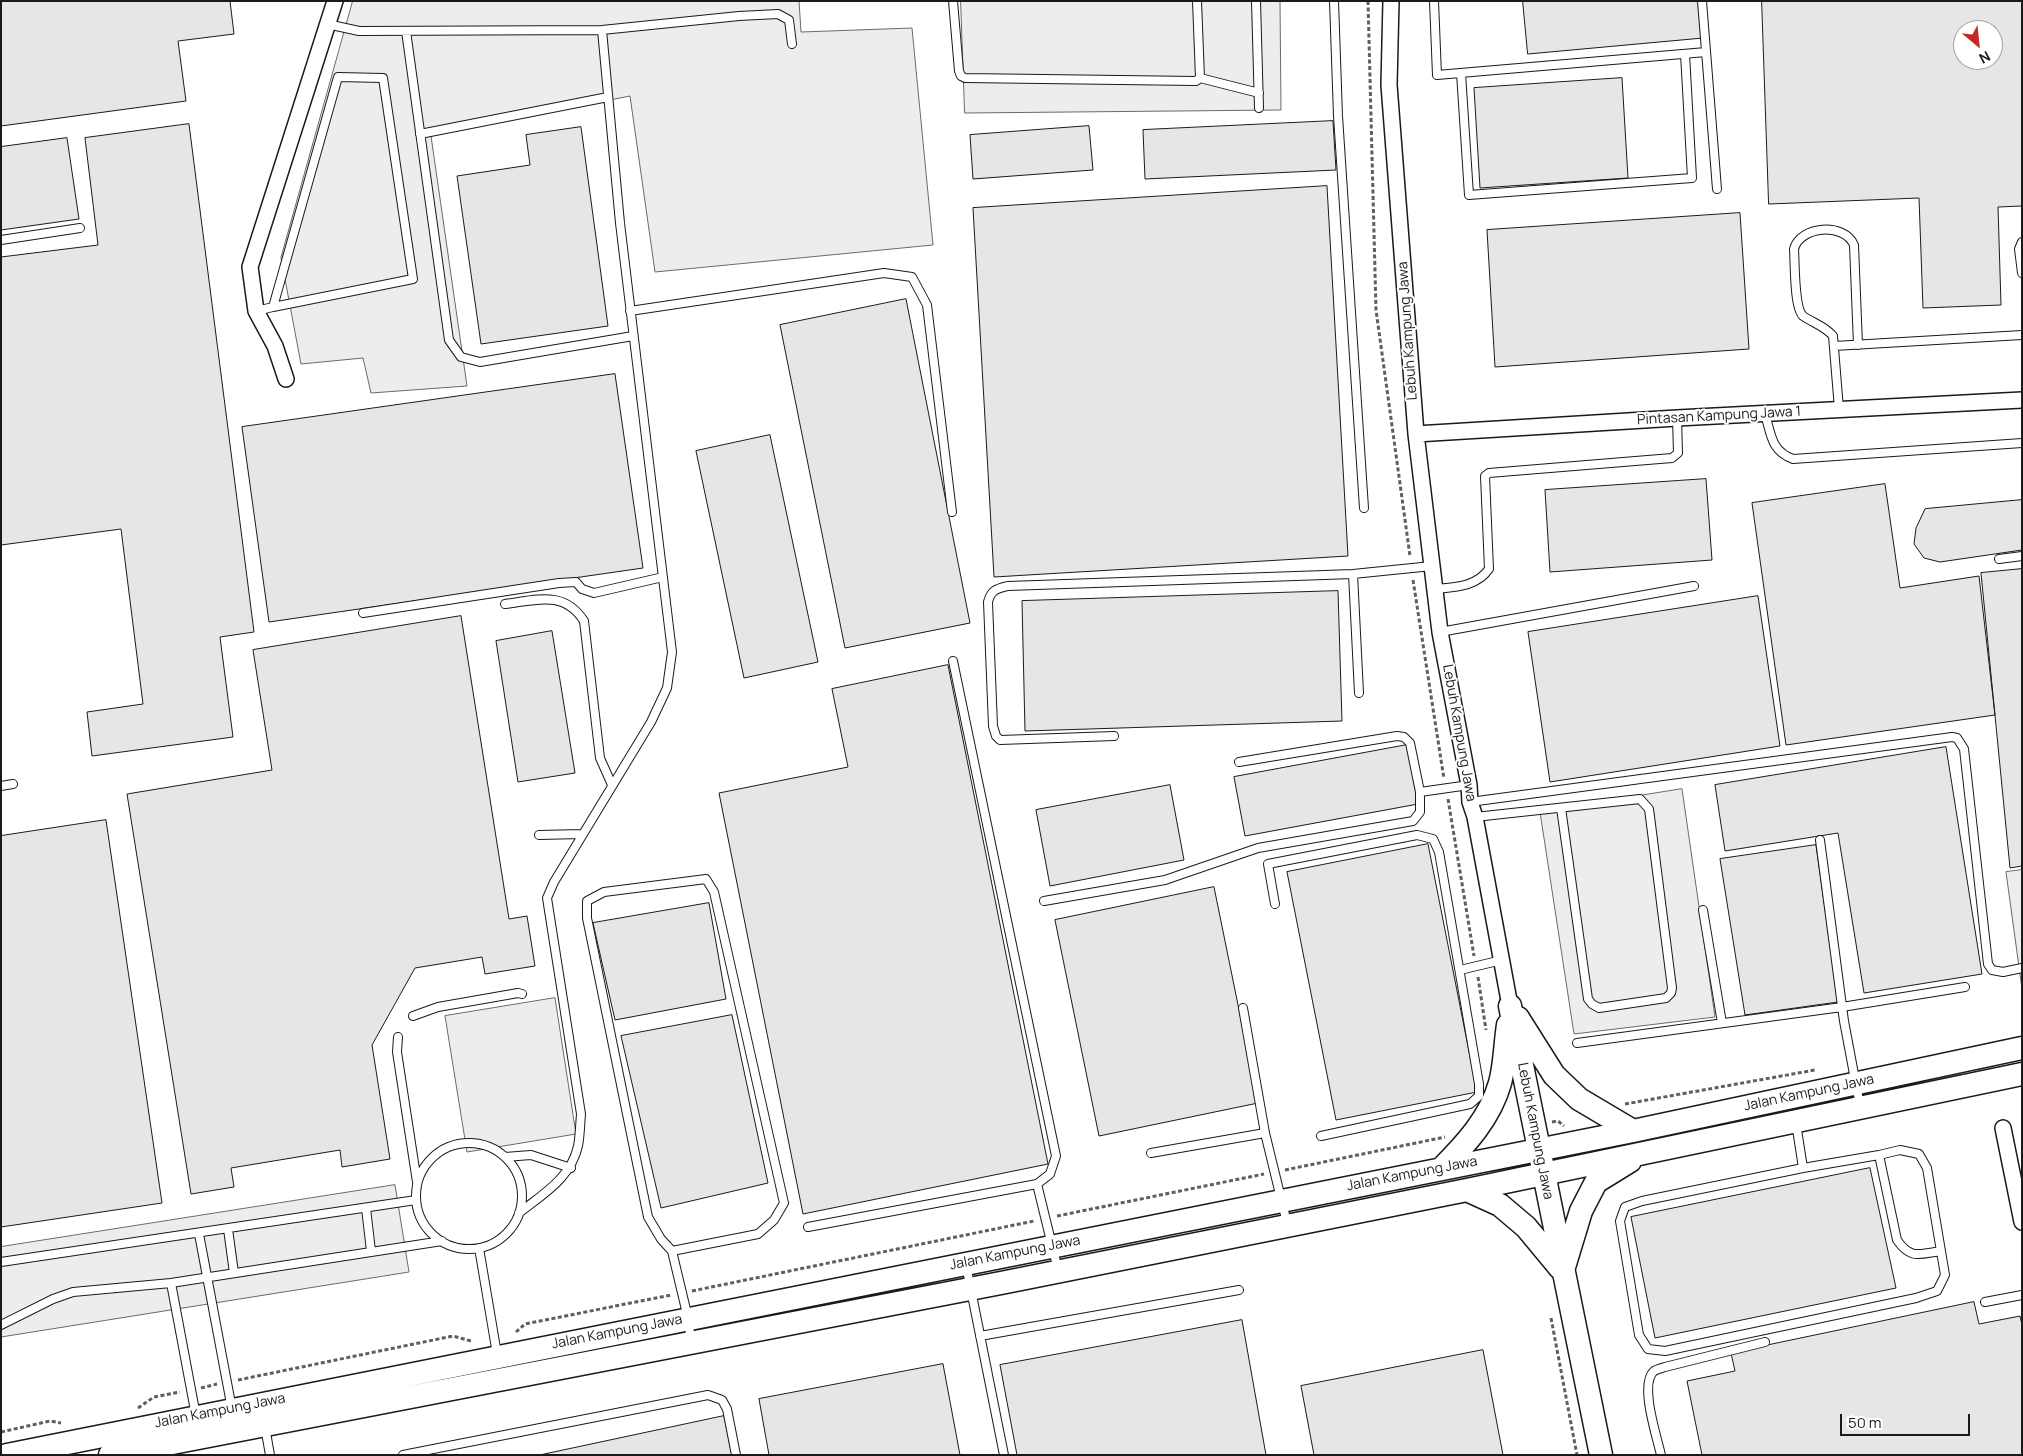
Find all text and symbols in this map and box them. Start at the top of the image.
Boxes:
north arrow [1953,20,2003,70]
text: N [1976,47,1994,69]
street label: Lebuh Kampung Jawa [1395,261,1421,401]
street label: Pintasan Kampung Jawa 1 [1637,403,1801,429]
street label: Lebuh Kampung Jawa [1439,663,1479,803]
street label: Lebuh Kampung Jawa [1513,1061,1557,1201]
street label: Jalan Kampung Jawa [1742,1071,1876,1115]
street label: Jalan Kampung Jawa [1345,1153,1479,1195]
street label: Jalan Kampung Jawa [948,1232,1082,1274]
street label: Jalan Kampung Jawa [550,1311,684,1353]
street label: Jalan Kampung Jawa [153,1390,287,1432]
scale bar [1843,1404,1973,1436]
text: 50 m [1848,1412,1882,1433]

